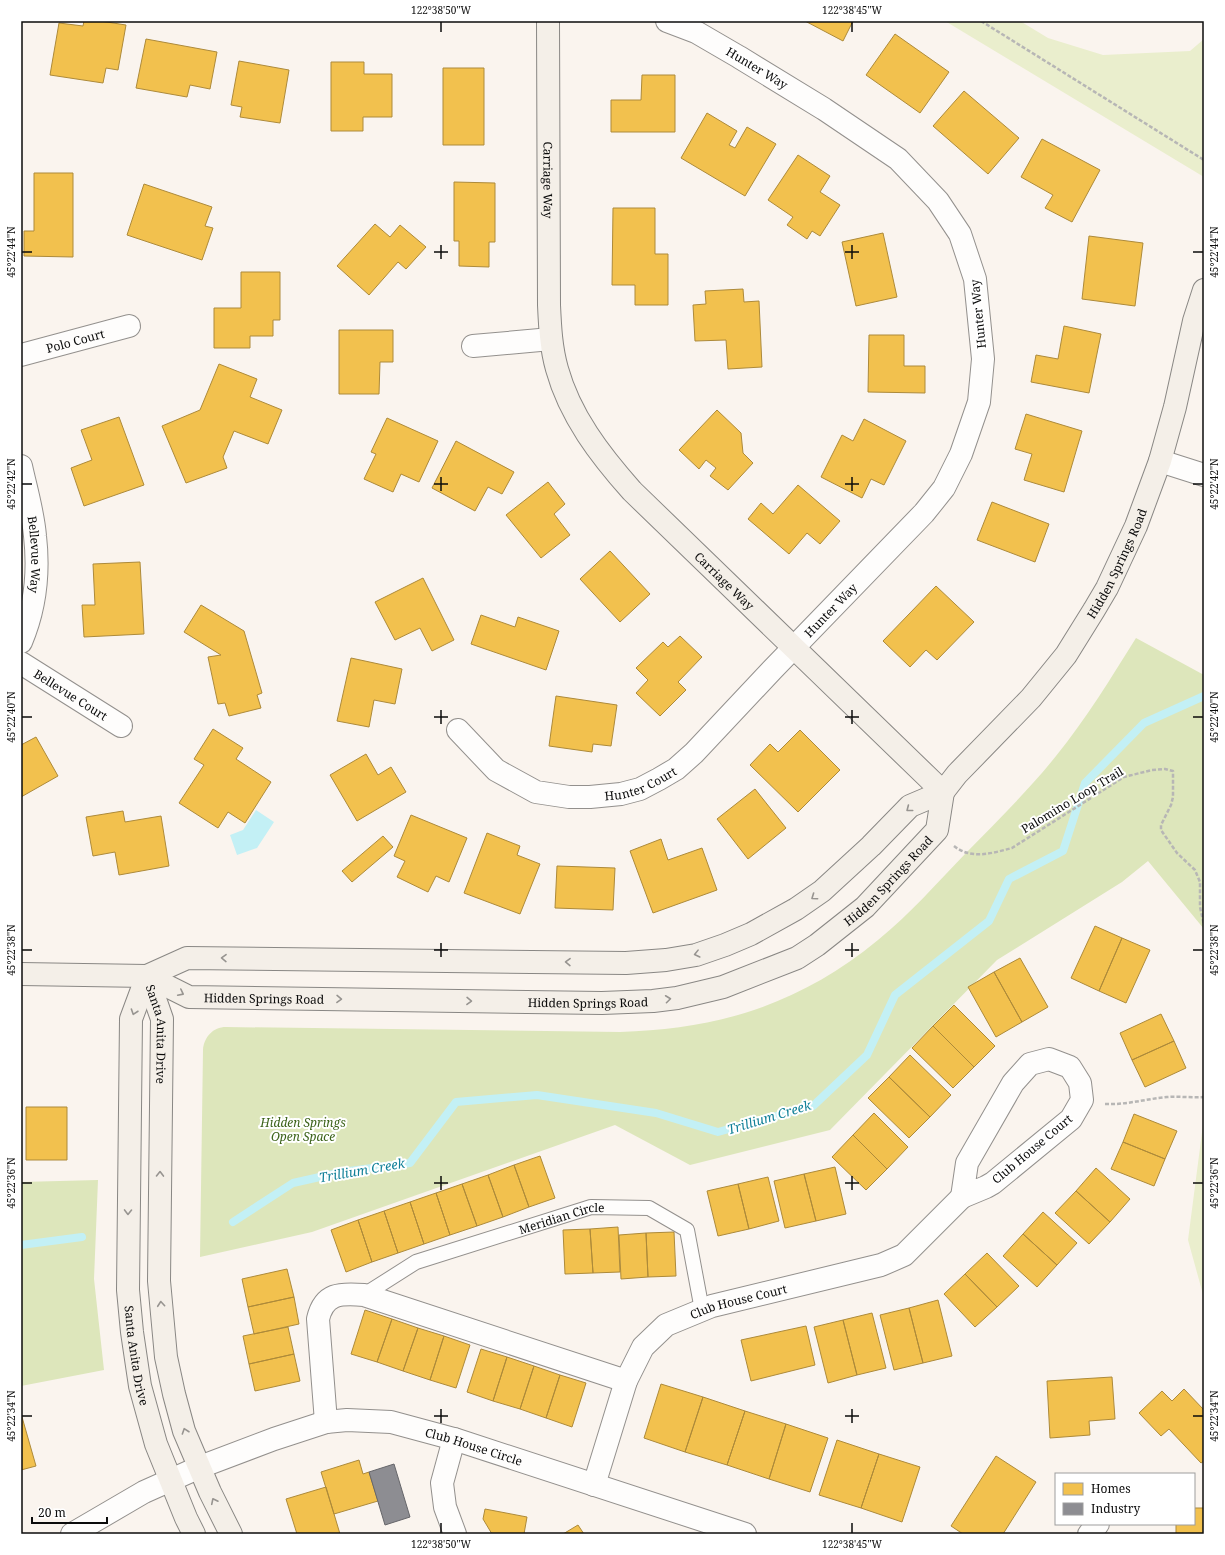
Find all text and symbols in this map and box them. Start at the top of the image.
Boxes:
text: 122°38'50"W [411,3,471,17]
text: 122°38'45"W [822,3,882,17]
street label: Hunter Way [723,43,791,93]
street label: Carriage Way [540,141,557,219]
text: 45°22'44"N [4,226,18,278]
text: 45°22'44"N [1207,226,1221,278]
street label: Hunter Way [966,278,990,349]
street label: Polo Court [44,325,106,356]
text: 45°22'42"N [4,458,18,510]
text: 45°22'42"N [1207,458,1221,510]
street label: Hidden Springs Road [1082,505,1151,622]
street label: Bellevue Way [24,515,45,594]
street label: Carriage Way [691,548,758,614]
street label: Hunter Way [800,579,861,641]
street label: Bellevue Court [31,665,111,724]
text: 45°22'40"N [4,691,18,743]
text: 45°22'40"N [1207,691,1221,743]
street label: Hunter Court [604,762,679,804]
street label: Palomino Loop Trail [1018,763,1127,837]
one-way arrow [906,804,913,811]
street label: Hidden Springs Road [840,831,937,929]
one-way arrow [811,892,818,899]
text: 45°22'38"N [4,924,18,976]
text: 45°22'38"N [1207,924,1221,976]
one-way arrow [694,949,701,957]
one-way arrow [221,954,227,962]
one-way arrow [565,958,571,966]
street label: Santa Anita Drive [142,982,171,1084]
one-way arrow [177,988,185,996]
street label: Hidden Springs Road [204,989,325,1007]
street label: Hidden Springs Road [528,993,649,1012]
one-way arrow [336,995,342,1003]
one-way arrow [665,995,671,1004]
one-way arrow [466,997,472,1005]
one-way arrow [130,1009,138,1016]
water label: Trillium Creek [725,1096,814,1138]
street label: Club House Court [988,1110,1076,1188]
park label: Hidden Springs Open Space [259,1114,346,1145]
water label: Trillium Creek [318,1153,407,1186]
text: 45°22'36"N [4,1157,18,1209]
text: 45°22'36"N [1207,1157,1221,1209]
one-way arrow [156,1171,164,1177]
street label: Meridian Circle [516,1198,605,1238]
one-way arrow [124,1209,132,1215]
street label: Club House Court [687,1280,788,1323]
one-way arrow [156,1301,165,1307]
street label: Santa Anita Drive [121,1305,153,1407]
text: 45°22'34"N [4,1390,18,1442]
text: 45°22'34"N [1207,1390,1221,1442]
street label: Club House Circle [423,1423,525,1469]
one-way arrow [181,1428,189,1435]
legend [1055,1473,1195,1525]
text: Homes [1091,1480,1131,1497]
one-way arrow [211,1498,219,1505]
scale bar [32,1499,107,1525]
text: Industry [1091,1500,1140,1517]
text: 20 m [38,1504,66,1521]
text: 122°38'50"W [411,1537,471,1551]
text: 122°38'45"W [822,1537,882,1551]

